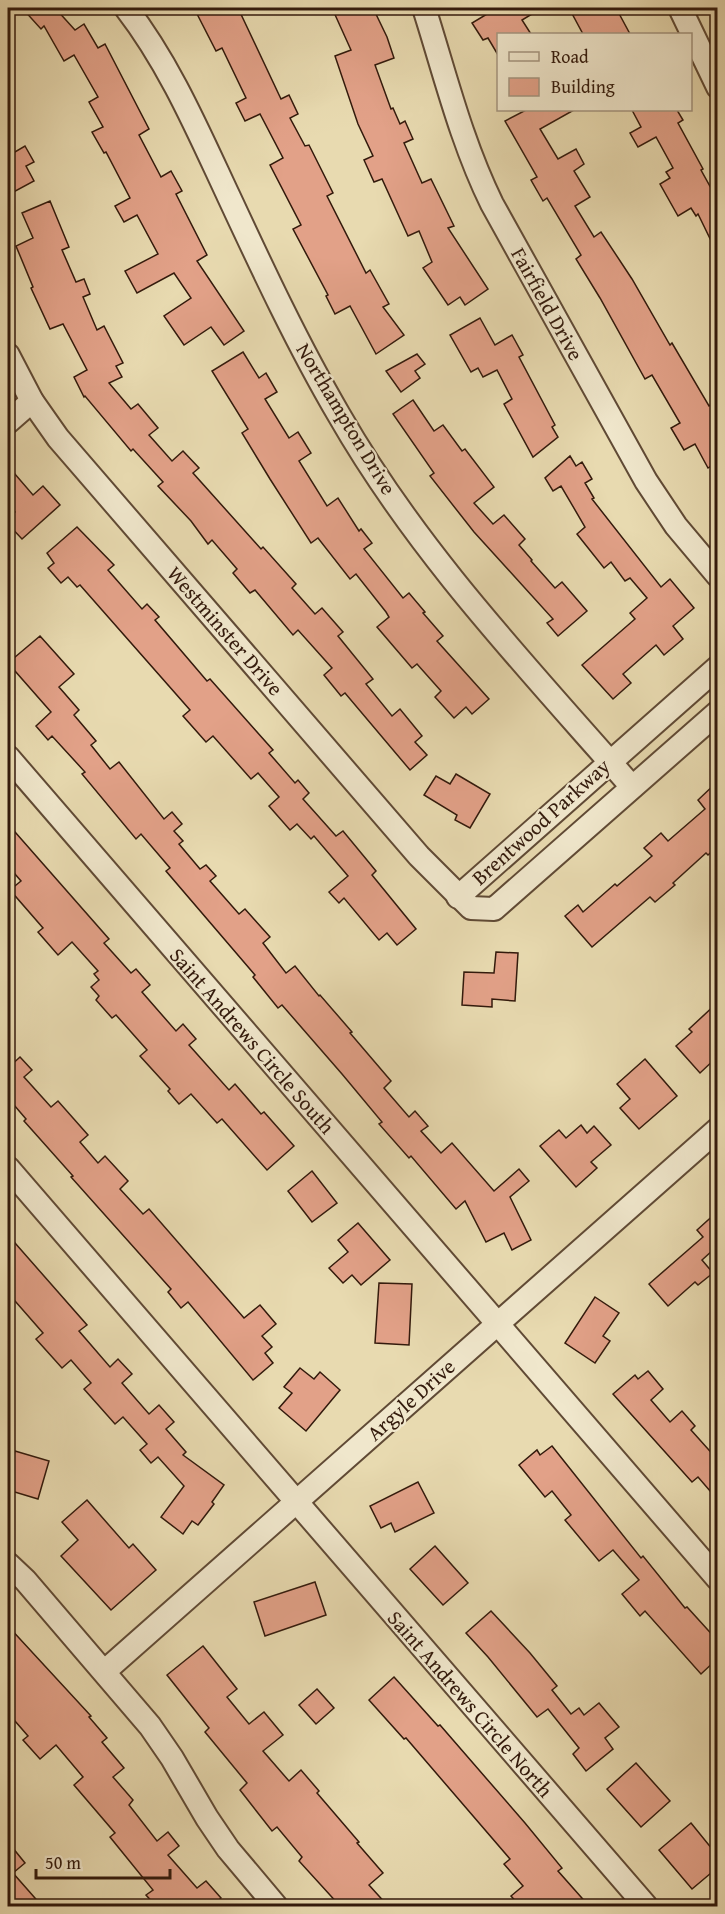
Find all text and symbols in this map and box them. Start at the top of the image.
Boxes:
legend [497,33,692,111]
text: Road [551,43,589,70]
text: Building [551,73,615,100]
street label: Fairfield Drive [504,241,591,366]
street label: Northampton Drive [289,337,404,501]
street label: Westminster Drive [160,559,291,703]
street label: Brentwood Parkway [465,751,617,892]
street label: Saint Andrews Circle South [163,941,342,1141]
street label: Argyle Drive [359,1351,462,1448]
street label: Saint Andrews Circle North [380,1603,561,1804]
scale bar [36,1842,170,1880]
text: 50 m [45,1849,81,1876]

